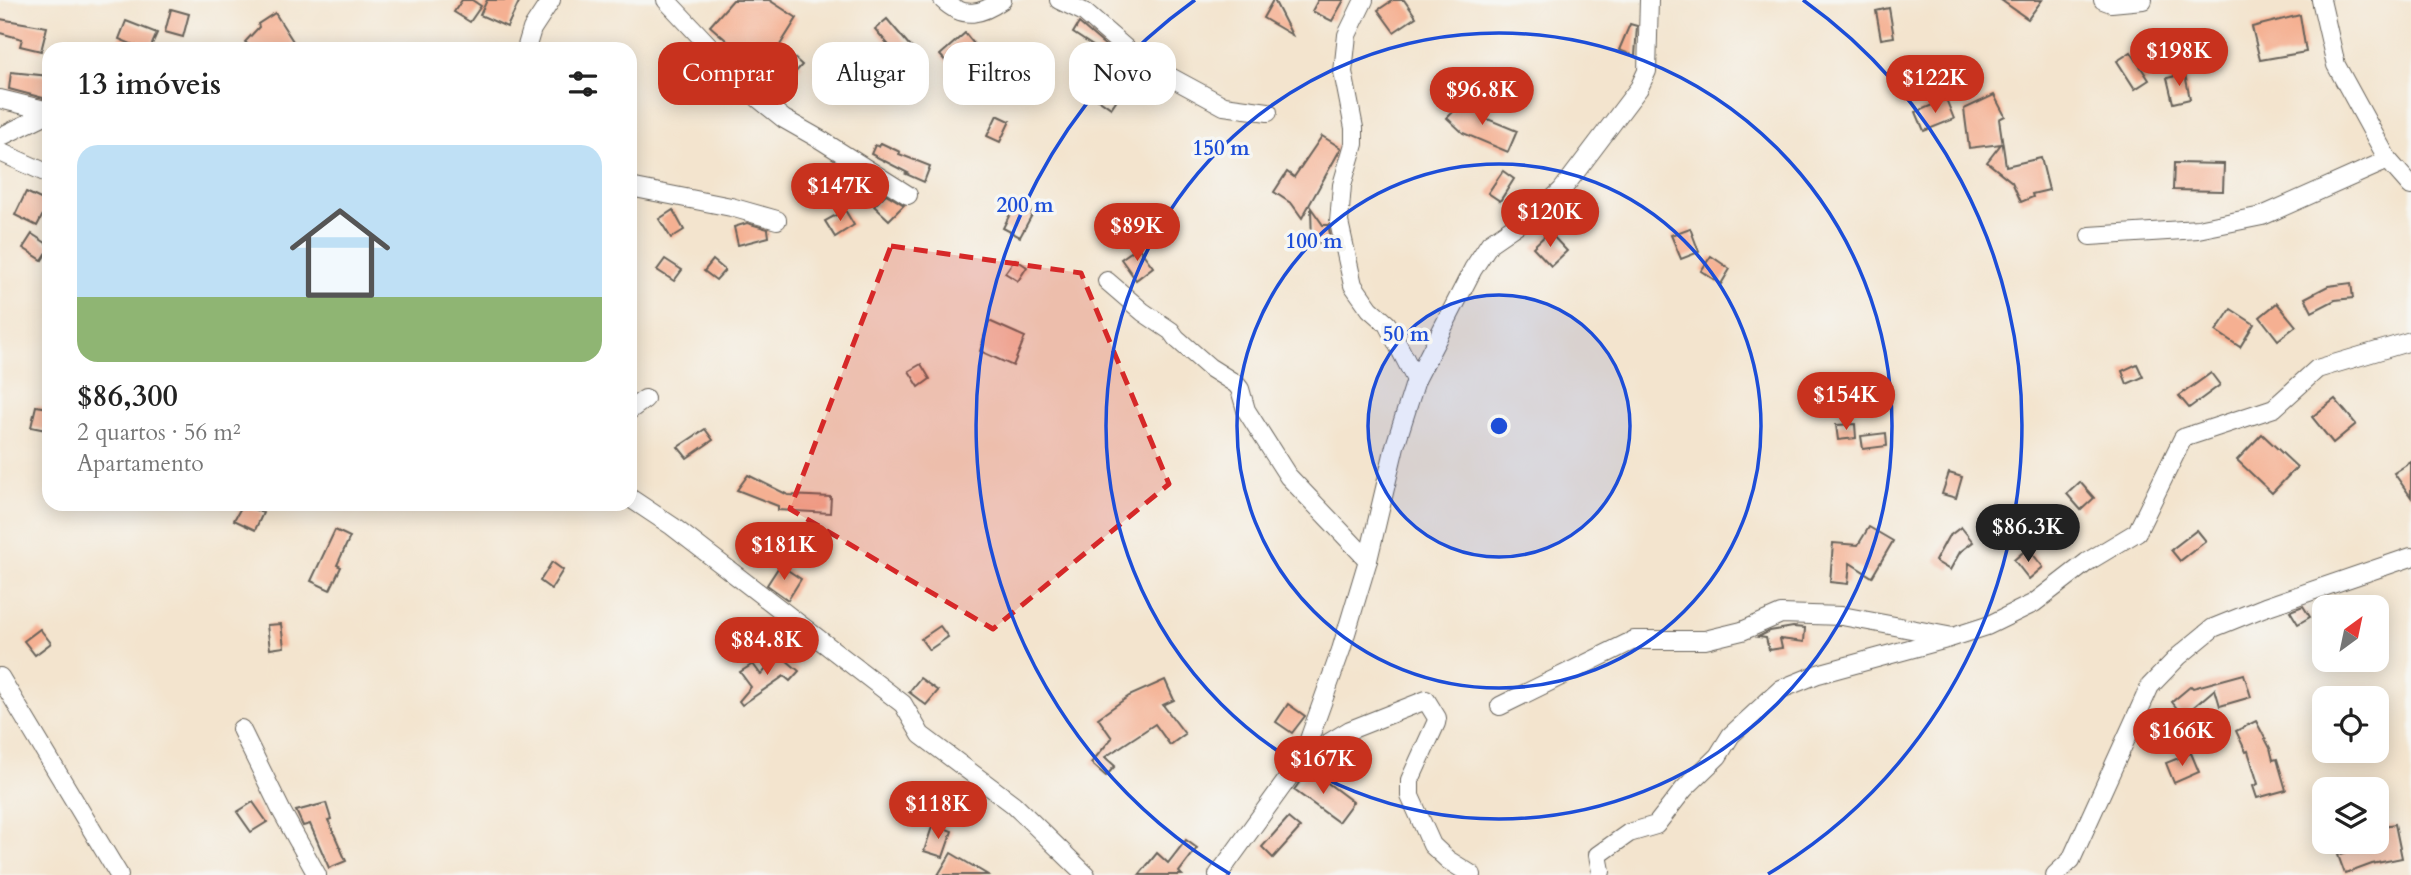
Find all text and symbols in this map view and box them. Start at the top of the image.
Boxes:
pin: $198K [2130,28,2228,88]
text: $198K [2146,35,2212,66]
chip: Comprar [658,42,798,105]
chip: Alugar [812,42,929,105]
chip: Filtros [943,42,1055,105]
chip: Novo [1069,42,1176,105]
pin: $122K [1886,55,1984,115]
text: $122K [1902,62,1968,93]
text: 13 imóveis [77,64,221,105]
icon: filters [564,65,602,103]
pin: $96.8K [1425,68,1539,127]
text: $96.8K [1446,74,1518,105]
text: 150 m [1192,134,1250,163]
pin: $147K [791,164,889,223]
text: $147K [807,170,873,201]
icon: home [277,190,403,316]
pin: $120K [1501,190,1599,249]
text: 200 m [996,191,1054,220]
text: $120K [1517,196,1583,227]
pin: $89K [1096,204,1178,263]
text: $89K [1110,210,1164,241]
text: 100 m [1285,227,1343,256]
text: 50 m [1383,320,1430,349]
pin: $154K [1797,372,1895,432]
text: $86,300 [77,376,178,417]
text: $154K [1813,379,1879,410]
centre of rings [1487,414,1511,438]
text: 2 quartos · 56 m² [77,417,241,448]
text: Apartamento [77,448,204,479]
pin: $86.3K [1971,504,2085,564]
text: $86.3K [1992,511,2064,542]
pin: $181K [735,522,833,582]
text: $181K [751,529,817,560]
north arrow [2312,595,2389,672]
map controls [2312,595,2389,854]
pin: $84.8K [710,618,824,677]
text: $84.8K [731,624,803,655]
button: locate [2312,686,2389,763]
pin: $166K [2133,708,2231,768]
text: $166K [2149,715,2215,746]
pin: $167K [1274,736,1372,796]
text: $167K [1290,743,1356,774]
button: layers [2312,777,2389,854]
pin: $118K [889,782,987,841]
text: $118K [905,788,971,819]

